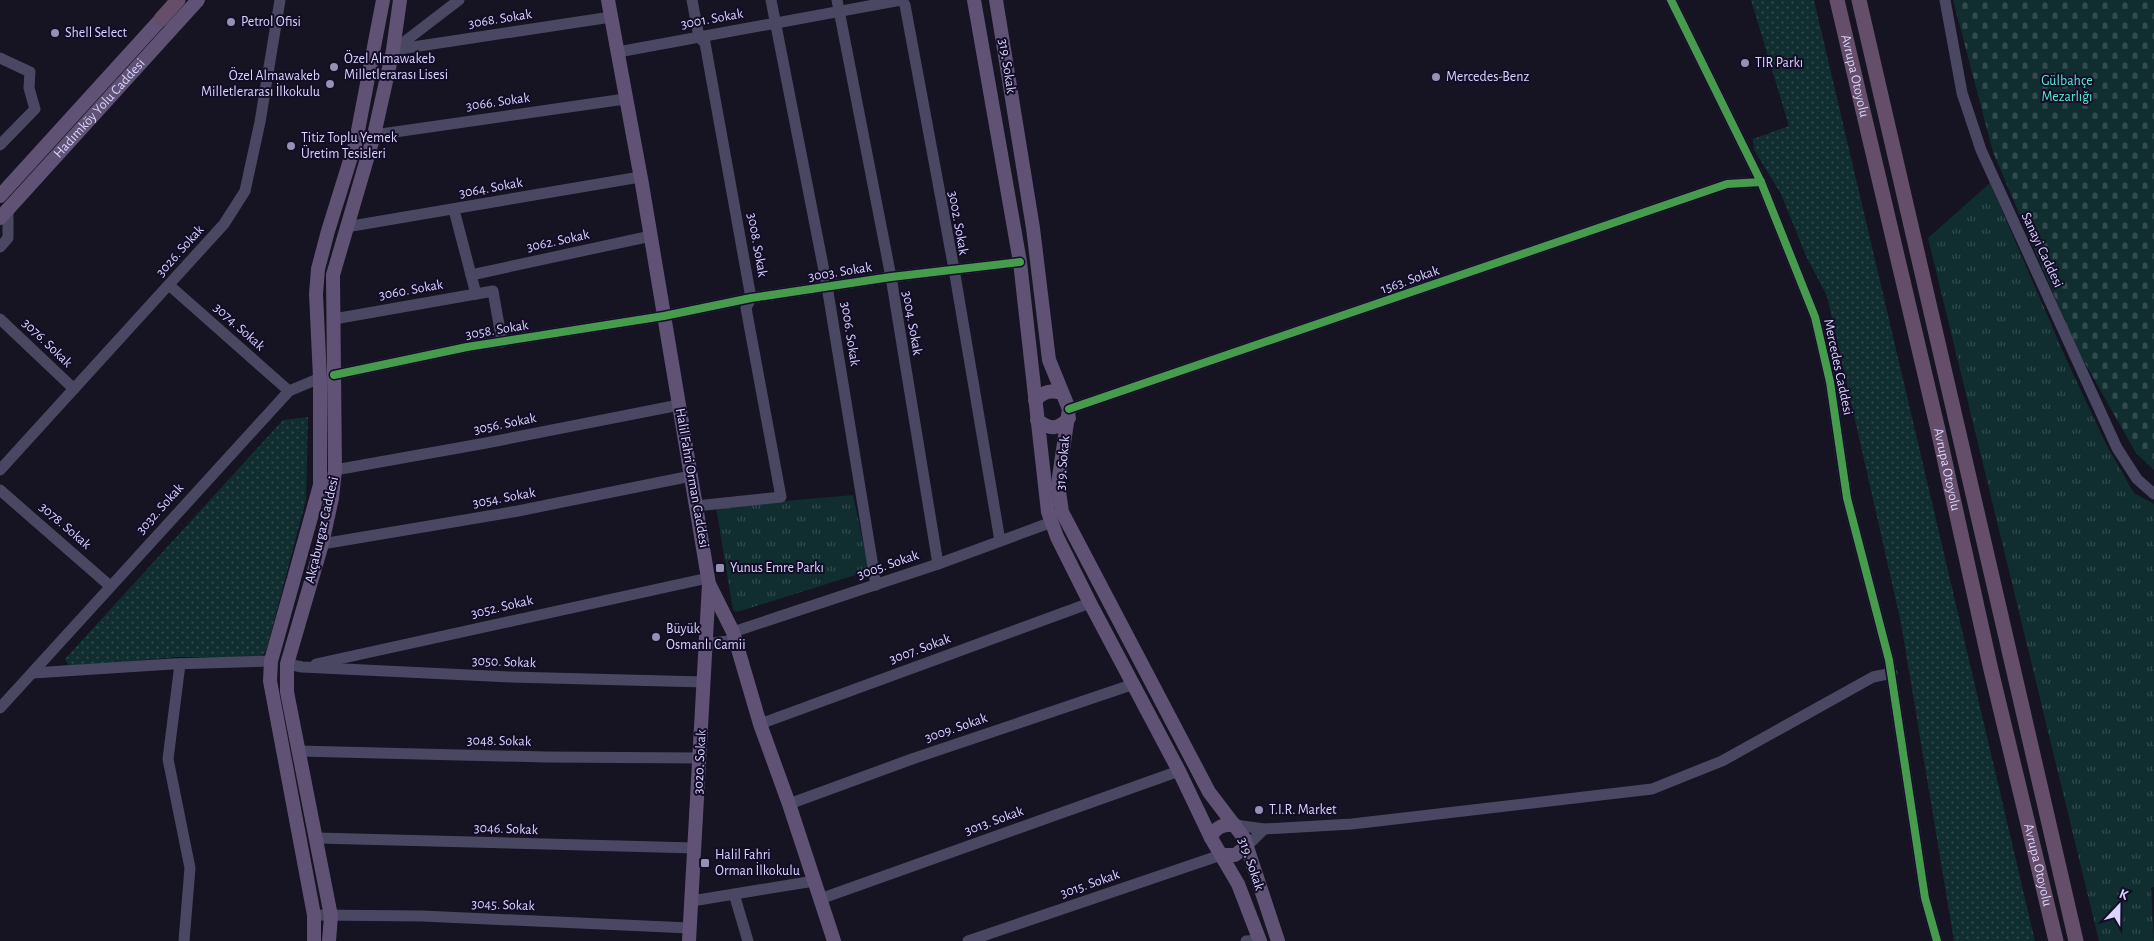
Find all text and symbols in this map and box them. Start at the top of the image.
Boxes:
street label: 3068. Sokak [467,7,533,31]
street label: 3001. Sokak [680,7,745,31]
place label: Petrol Ofisi [241,15,301,29]
marker: Petrol Ofisi [225,16,237,28]
place label: Shell Select [65,26,128,40]
marker: Shell Select [49,27,61,39]
street label: Avrupa Otoyolu [1838,33,1871,119]
street label: 319. Sokak [996,38,1018,95]
place label: Özel Almawakeb Milletlerarası Lisesi [344,49,448,82]
street label: Hadımköy Yolu Caddesi [51,56,148,161]
place label: TIR Parkı [1755,56,1803,70]
marker: TIR Parkı [1739,57,1751,69]
marker: Özel Almawakeb Milletlerarası Lisesi [328,61,340,73]
place label: Özel Almawakeb Milletlerarası İlkokulu [201,66,320,99]
place label: Mercedes-Benz [1446,70,1529,84]
marker: Mercedes-Benz [1430,71,1442,83]
park label: Gülbahçe Mezarlığı [2041,74,2093,104]
marker: Özel Almawakeb Milletlerarası İlkokulu [324,78,336,90]
street label: 3066. Sokak [465,91,531,113]
place label: Titiz Toplu Yemek Üretim Tesisleri [301,131,398,161]
marker: Titiz Toplu Yemek Üretim Tesisleri [285,140,297,152]
street label: 3064. Sokak [458,175,524,200]
street label: 3002. Sokak [945,190,971,257]
street label: Sanayi Caddesi [2019,210,2065,290]
street label: 3008. Sokak [744,212,770,279]
street label: 3026. Sokak [153,222,207,279]
street label: 3062. Sokak [525,227,591,254]
street label: 3003. Sokak [807,260,873,284]
street label: 1563. Sokak [1379,263,1442,297]
street label: 3060. Sokak [378,277,445,303]
street label: 3004. Sokak [899,290,925,357]
street label: 3074. Sokak [211,301,268,354]
street label: 3006. Sokak [838,301,862,368]
street label: 3076. Sokak [19,316,75,370]
street label: 3058. Sokak [465,318,530,342]
street label: Mercedes Caddesi [1821,318,1855,416]
street label: Halil Fahri Orman Caddesi [673,407,711,549]
street label: 3056. Sokak [473,411,538,437]
street label: Avrupa Otoyolu [1931,427,1963,512]
street label: 319. Sokak [1054,434,1072,491]
street label: Akçaburgaz Caddesi [303,475,341,585]
street label: 3032. Sokak [134,480,187,537]
street label: 3054. Sokak [472,485,537,510]
street label: 3078. Sokak [37,500,94,552]
street label: 3005. Sokak [855,548,921,582]
place label: Yunus Emre Parkı [730,561,824,575]
marker: Yunus Emre Parkı [714,562,726,574]
street label: 3052. Sokak [470,593,535,621]
place label: Büyük Osmanlı Camii [666,622,746,652]
marker: Büyük Osmanlı Camii [650,631,662,643]
street label: 3007. Sokak [887,631,953,667]
street label: 3050. Sokak [472,654,537,670]
street label: 3009. Sokak [923,711,989,745]
street label: 3020. Sokak [691,729,709,795]
street label: 3048. Sokak [467,733,532,749]
place label: T.I.R. Market [1269,803,1337,817]
street label: 3013. Sokak [963,804,1026,838]
marker: T.I.R. Market [1253,804,1265,816]
street label: 3046. Sokak [474,821,539,837]
street label: Avrupa Otoyolu [2021,822,2054,908]
street label: 319. Sokak [1235,836,1267,893]
place label: Halil Fahri Orman İlkokulu [715,848,800,878]
marker: Halil Fahri Orman İlkokulu [699,857,711,869]
street label: 3015. Sokak [1059,867,1122,901]
north arrow [2094,881,2144,931]
text: K [2117,887,2131,903]
street label: 3045. Sokak [471,897,536,913]

